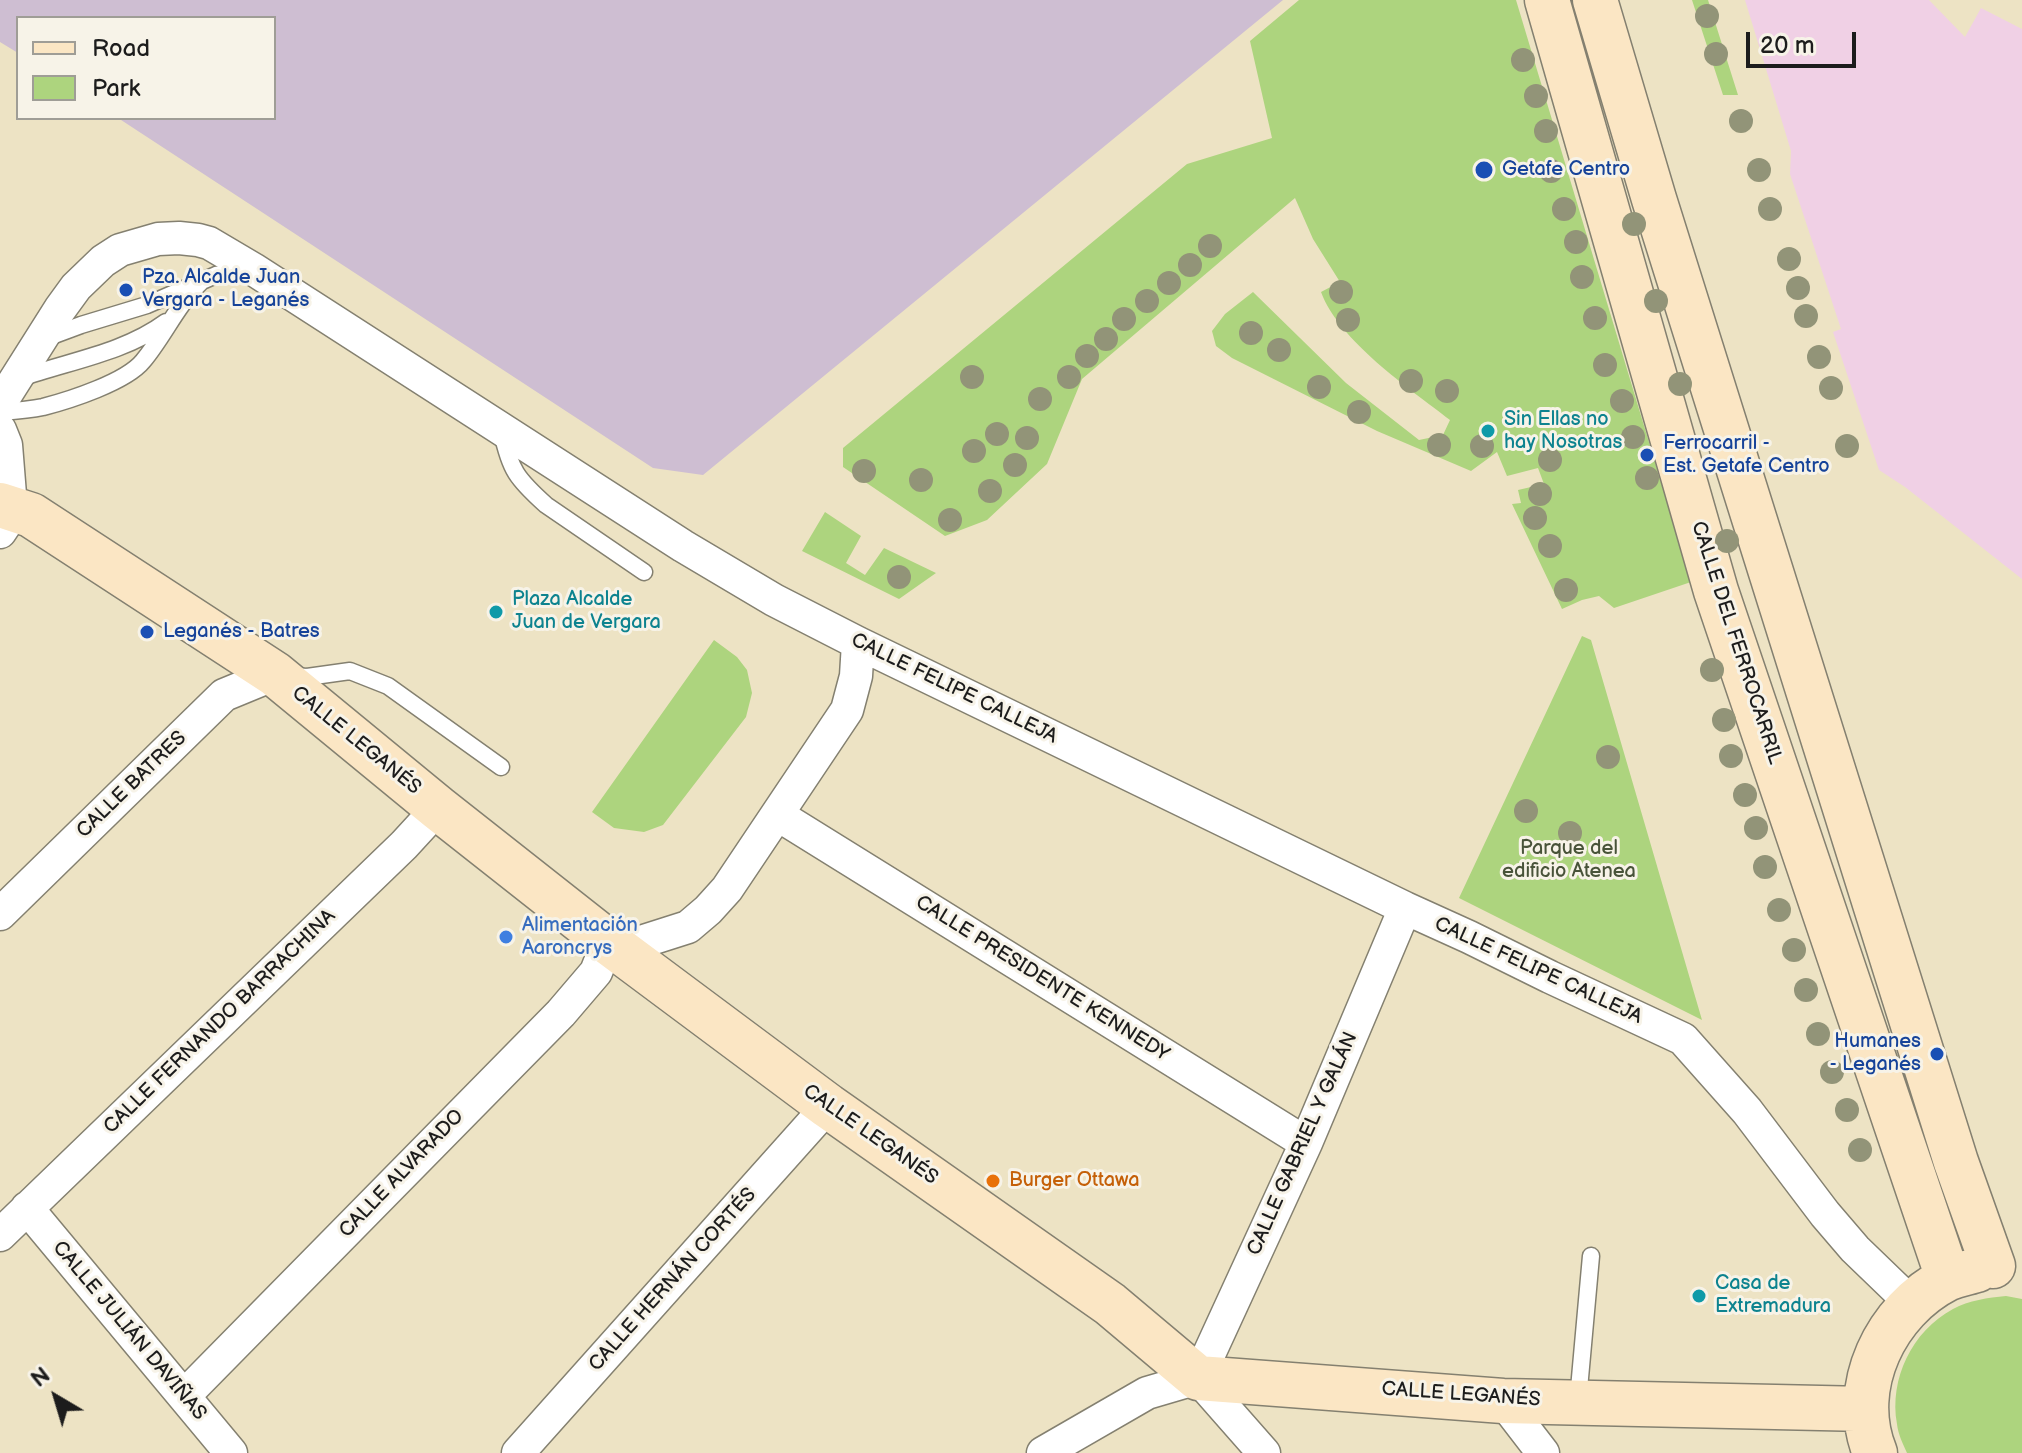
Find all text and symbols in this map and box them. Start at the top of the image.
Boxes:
legend [16,16,276,120]
scale bar [1750,16,1860,66]
text: 20 m [1760,31,1815,60]
text: Road [92,34,150,63]
text: Park [92,74,140,103]
place label: Getafe Centro [1502,158,1630,182]
marker: Getafe Centro [1473,159,1495,181]
place label: Pza. Alcalde Juan Vergara - Leganés [142,266,310,313]
marker: Pza. Alcalde Juan Vergara - Leganés [117,281,135,299]
place label: Sin Ellas no hay Nosotras [1504,408,1622,455]
marker: Sin Ellas no hay Nosotras [1479,422,1497,440]
place label: Ferrocarril - Est. Getafe Centro [1663,432,1830,479]
marker: Ferrocarril - Est. Getafe Centro [1638,446,1656,464]
street label: CALLE DEL FERROCARRIL [1685,519,1787,767]
place label: Plaza Alcalde Juan de Vergara [512,588,661,635]
marker: Plaza Alcalde Juan de Vergara [487,603,505,621]
place label: Leganés - Batres [163,620,320,644]
marker: Leganés - Batres [138,623,156,641]
street label: CALLE FELIPE CALLEJA [847,629,1061,749]
street label: CALLE LEGANÉS [287,682,425,800]
street label: CALLE BATRES [72,727,192,843]
park label: Parque del edificio Atenea [1502,837,1636,884]
street label: CALLE PRESIDENTE KENNEDY [911,891,1173,1067]
street label: CALLE FERNANDO BARRACHINA [99,905,341,1139]
street label: CALLE FELIPE CALLEJA [1430,912,1646,1030]
place label: Alimentación Aaroncrys [522,914,638,961]
marker: Alimentación Aaroncrys [497,928,515,946]
street label: CALLE GABRIEL Y GALÁN [1243,1029,1363,1259]
place label: Humanes - Leganés [1829,1030,1921,1077]
marker: Humanes - Leganés [1928,1045,1946,1063]
street label: CALLE LEGANÉS [798,1080,942,1190]
street label: CALLE ALVARADO [335,1105,469,1243]
place label: Burger Ottawa [1009,1169,1140,1193]
marker: Burger Ottawa [984,1172,1002,1190]
street label: CALLE HERNÁN CORTÉS [584,1183,762,1377]
street label: CALLE JULIÁN DAVIÑAS [47,1236,211,1426]
place label: Casa de Extremadura [1715,1272,1831,1319]
marker: Casa de Extremadura [1690,1287,1708,1305]
north arrow [16,1357,96,1437]
text: N [26,1362,56,1393]
street label: CALLE LEGANÉS [1381,1377,1541,1413]

